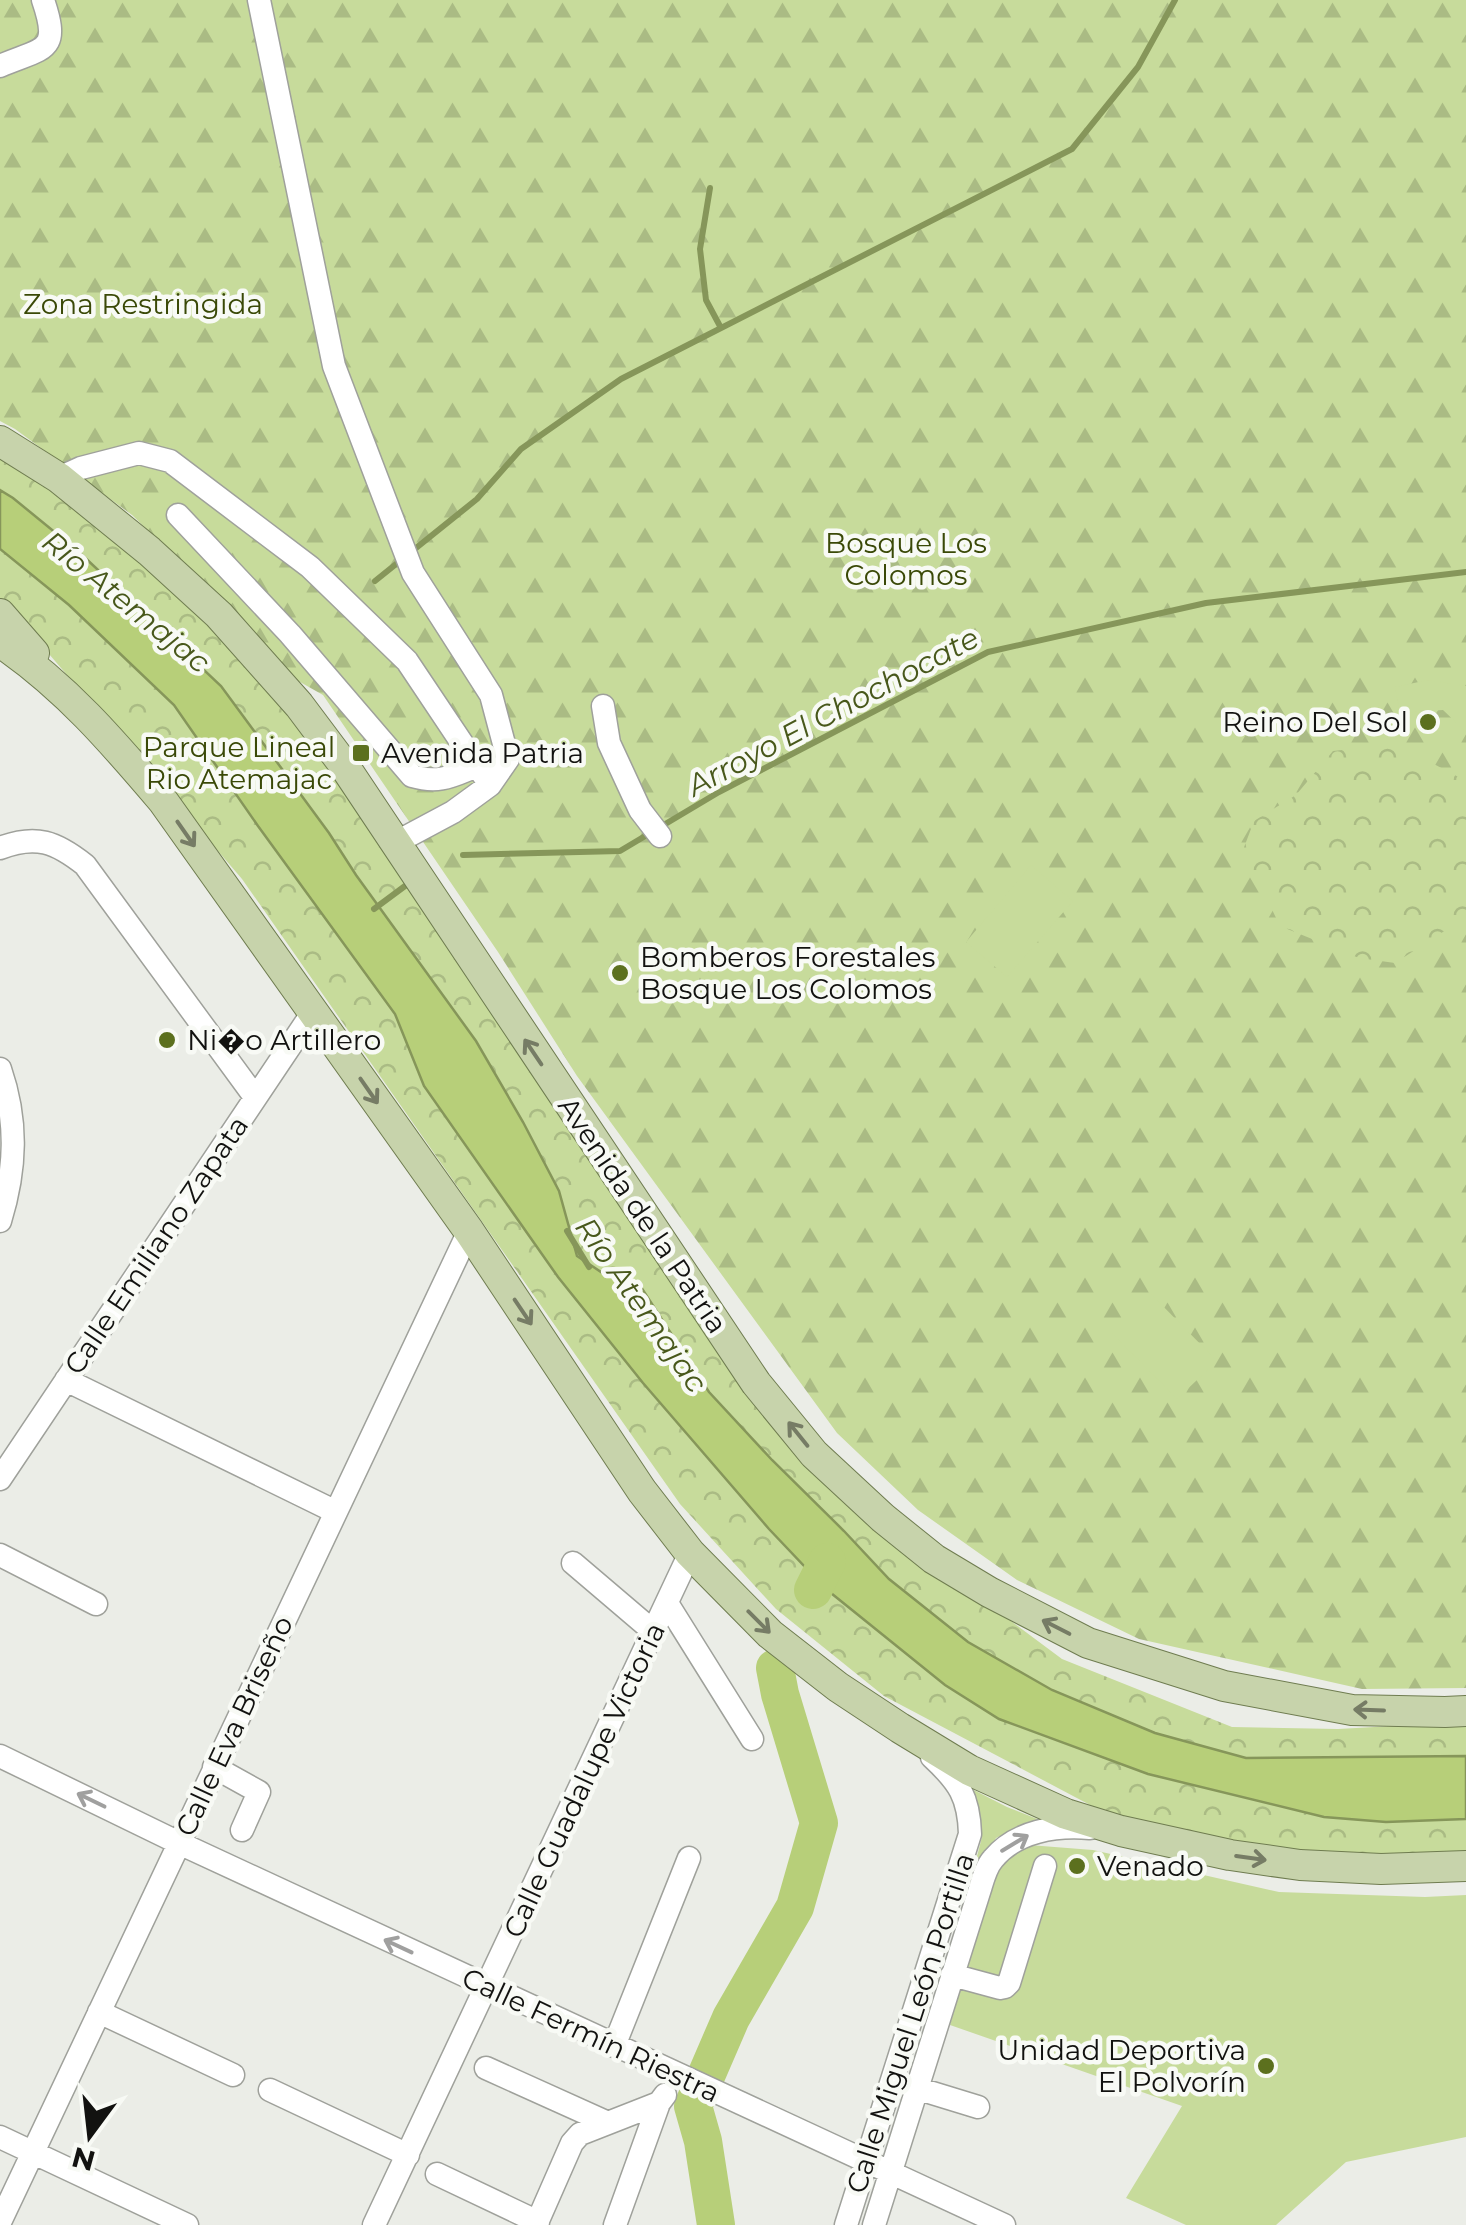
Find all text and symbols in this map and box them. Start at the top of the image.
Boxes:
park label: Zona Restringida [23,287,263,321]
water label: Río Atemajac [35,523,218,681]
park label: Bosque Los Colomos [825,526,987,592]
water label: Arroyo El Chochocate [679,619,985,805]
place label: Reino Del Sol [1222,705,1408,739]
marker: Reino Del Sol [1417,711,1439,733]
park label: Parque Lineal Rio Atemajac [143,730,335,796]
place label: Avenida Patria [381,736,584,770]
marker: Avenida Patria [350,742,372,764]
one-way arrow [176,820,197,847]
place label: Bomberos Forestales Bosque Los Colomos [640,940,935,1006]
marker: Bomberos Forestales Bosque Los Colomos [609,962,631,984]
place label: Ni�o Artillero [187,1023,381,1057]
marker: Ni�o Artillero [156,1029,178,1051]
one-way arrow [523,1038,544,1067]
one-way arrow [358,1077,379,1104]
street label: Avenida de la Patria [551,1090,735,1340]
street label: Calle Emiliano Zapata [57,1109,255,1381]
water label: Río Atemajac [567,1210,715,1399]
one-way arrow [512,1298,533,1326]
one-way arrow [787,1422,809,1448]
street label: Calle Eva Briseño [168,1610,300,1842]
one-way arrow [746,1610,770,1634]
street label: Calle Guadalupe Victoria [496,1617,672,1943]
one-way arrow [1042,1617,1072,1636]
one-way arrow [1353,1700,1385,1719]
one-way arrow [77,1790,106,1809]
one-way arrow [1000,1833,1028,1853]
street label: Calle Miguel León Portilla [839,1848,981,2198]
place label: Venado [1097,1849,1204,1883]
one-way arrow [1234,1849,1266,1868]
marker: Venado [1066,1855,1088,1877]
one-way arrow [384,1935,414,1954]
street label: Calle Fermín Riestra [457,1960,725,2110]
place label: Unidad Deportiva El Polvorín [997,2033,1246,2099]
marker: Unidad Deportiva El Polvorín [1255,2055,1277,2077]
north arrow [40,2085,140,2185]
text: N [68,2140,99,2178]

